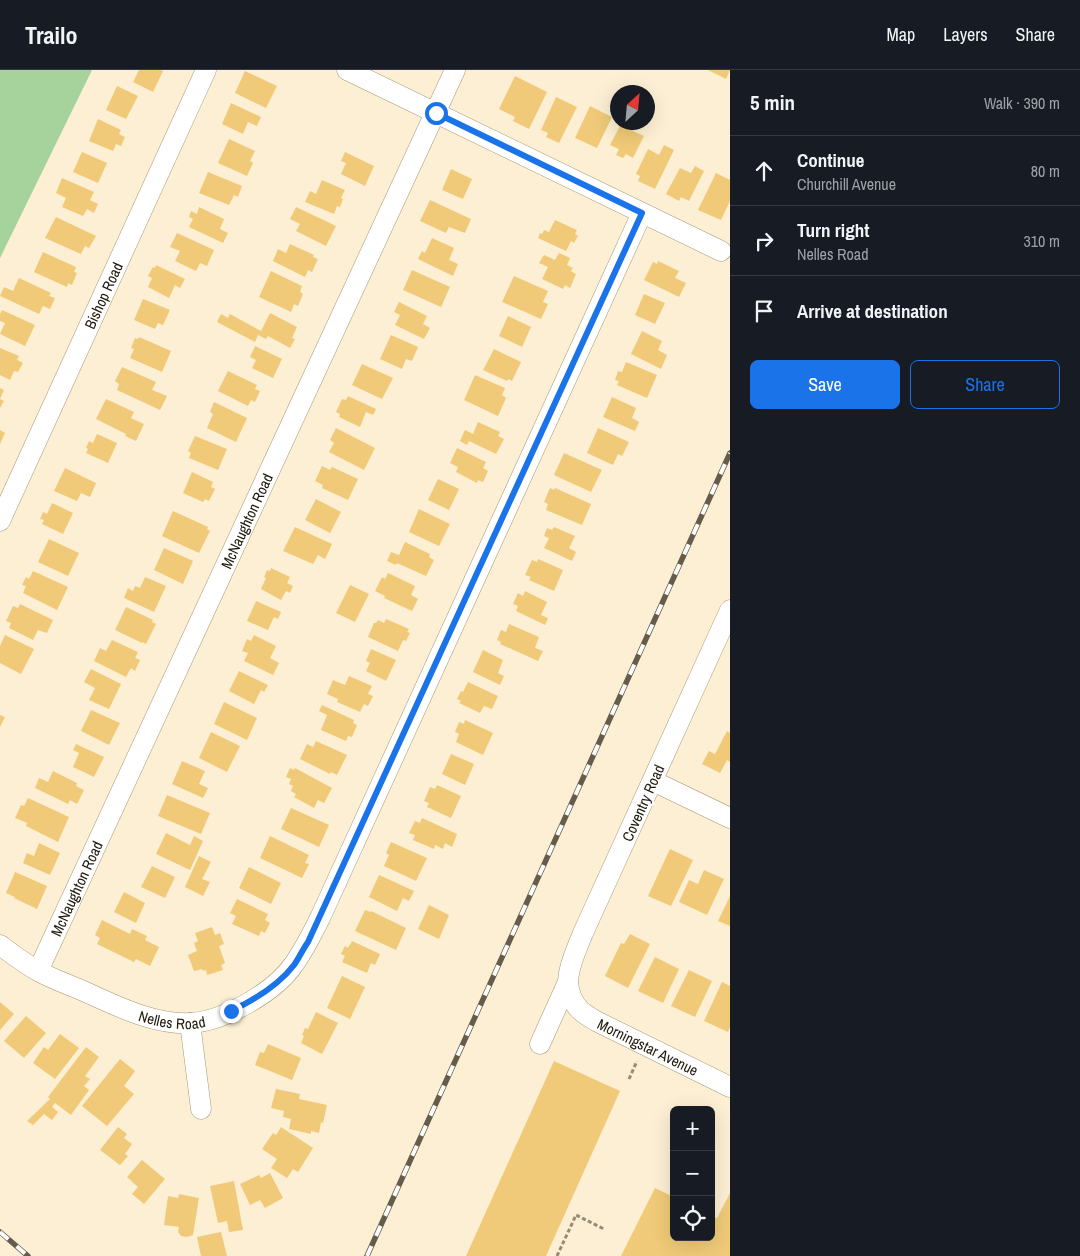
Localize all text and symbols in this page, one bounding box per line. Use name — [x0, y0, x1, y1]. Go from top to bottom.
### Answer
text: Trailo — [25, 19, 78, 51]
text: Map — [887, 22, 915, 47]
text: Layers — [943, 22, 988, 47]
text: Share — [1016, 22, 1055, 47]
north arrow — [610, 85, 655, 130]
text: 5 min — [750, 88, 795, 117]
text: Walk · 390 m — [984, 92, 1060, 114]
route start — [425, 102, 448, 125]
text: Continue — [797, 147, 865, 173]
icon: ahead — [750, 157, 778, 185]
text: 80 m — [1031, 160, 1060, 182]
text: Churchill Avenue — [797, 173, 896, 195]
text: Turn right — [797, 217, 869, 243]
icon: right — [750, 227, 778, 255]
text: 310 m — [1024, 230, 1060, 252]
text: Nelles Road — [797, 243, 868, 265]
street label: Bishop Road — [79, 259, 127, 332]
icon: arrive — [750, 297, 778, 325]
text: Arrive at destination — [797, 298, 948, 324]
button: Save — [750, 360, 900, 409]
button: Share — [910, 360, 1060, 409]
street label: McNaughton Road — [215, 470, 277, 572]
street label: Coventry Road — [617, 761, 669, 845]
street label: McNaughton Road — [45, 837, 107, 939]
route end — [220, 1000, 243, 1023]
street label: Nelles Road — [136, 1005, 207, 1034]
street label: Morningstar Avenue — [594, 1013, 702, 1080]
map controls — [670, 1106, 715, 1241]
button: + — [670, 1106, 715, 1151]
button: − — [670, 1151, 715, 1196]
button: locate — [670, 1196, 715, 1241]

